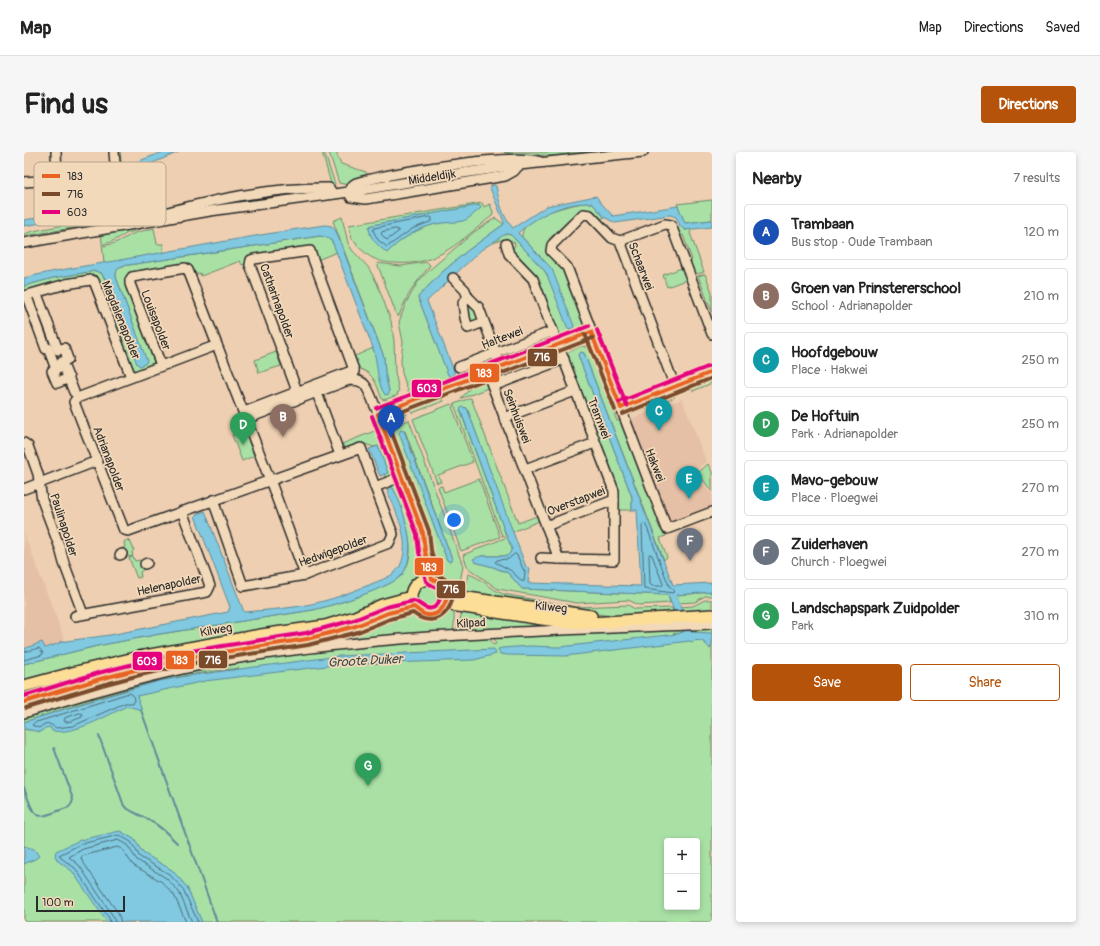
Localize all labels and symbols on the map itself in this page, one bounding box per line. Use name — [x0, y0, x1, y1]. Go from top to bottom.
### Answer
legend — [34, 162, 166, 226]
street label: Middeldijk — [407, 166, 457, 189]
text: 183 — [67, 170, 83, 183]
text: 716 — [67, 188, 84, 201]
text: 603 — [67, 206, 87, 219]
street label: Schaarwei — [625, 240, 657, 292]
street label: Catharinapolder — [256, 262, 297, 341]
street label: Magdalenapolder — [98, 279, 143, 362]
street label: Louisapolder — [137, 288, 174, 353]
street label: Haltewei — [479, 324, 525, 353]
line badge: 716 — [527, 348, 558, 367]
text: 716 — [534, 351, 551, 364]
line badge: 183 — [469, 363, 500, 383]
text: 183 — [476, 367, 492, 380]
line badge: 603 — [411, 379, 442, 398]
text: 603 — [417, 382, 437, 395]
street label: Seinhuiswei — [499, 387, 534, 445]
street label: Tramwei — [584, 395, 613, 441]
pin: C — [646, 398, 672, 431]
pin: B — [270, 404, 296, 437]
pin: A — [378, 405, 404, 438]
pin: D — [230, 412, 256, 445]
street label: Adrianapolder — [89, 424, 128, 495]
street label: Hakwei — [641, 446, 668, 484]
pin: E — [676, 466, 702, 499]
street label: Overstapwei — [545, 484, 607, 519]
street label: Paulinapolder — [46, 491, 81, 559]
your location — [444, 510, 464, 530]
pin: F — [677, 528, 703, 561]
street label: Hedwigepolder — [297, 532, 370, 571]
line badge: 183 — [414, 557, 444, 576]
text: 183 — [421, 561, 437, 574]
street label: Helenapolder — [136, 571, 203, 600]
line badge: 716 — [436, 580, 466, 599]
text: 716 — [443, 583, 460, 596]
street label: Kilweg — [534, 598, 568, 617]
street label: Kilpad — [456, 615, 486, 632]
street label: Kilweg — [199, 620, 233, 641]
line badge: 183 — [165, 650, 195, 670]
line badge: 716 — [198, 650, 228, 669]
line badge: 603 — [132, 651, 163, 671]
water label: Groote Duiker — [327, 651, 405, 671]
text: 183 — [172, 654, 188, 667]
text: 716 — [205, 654, 222, 667]
text: 603 — [137, 655, 157, 668]
pin: G — [355, 753, 381, 786]
scale bar — [36, 894, 125, 913]

